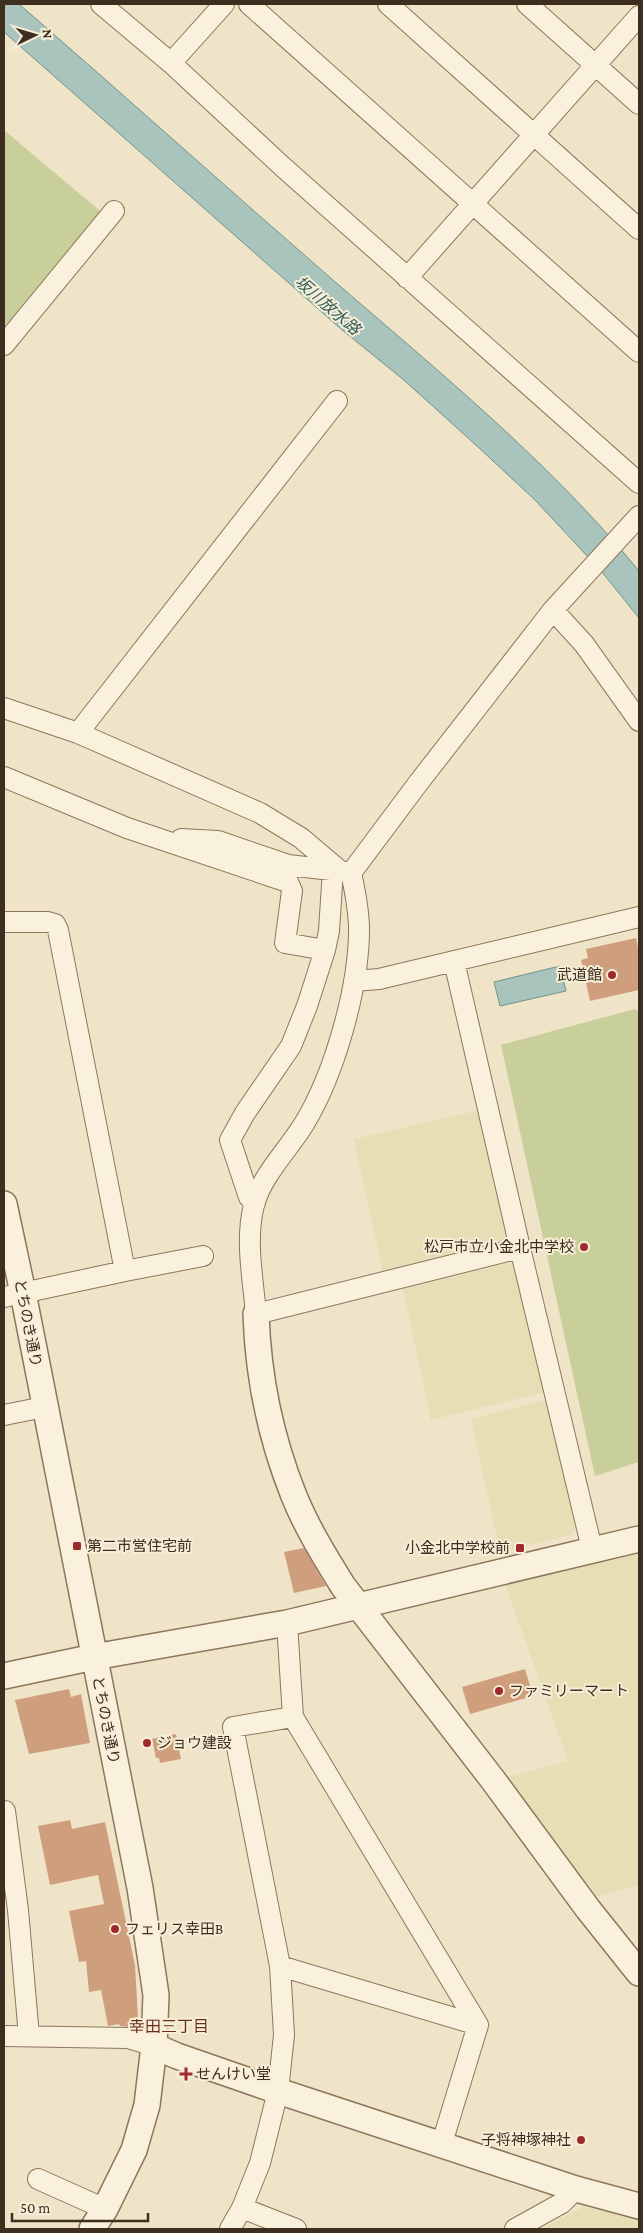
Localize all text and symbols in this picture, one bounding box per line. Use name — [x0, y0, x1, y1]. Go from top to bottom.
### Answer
north arrow — [10, 10, 60, 60]
text: N — [40, 28, 56, 40]
water label: 坂川放水路 — [292, 273, 365, 339]
place label: 武道館 — [557, 967, 602, 983]
marker: 武道館 — [606, 969, 618, 981]
place label: 松戸市立小金北中学校 — [424, 1238, 574, 1255]
marker: 松戸市立小金北中学校 — [578, 1241, 590, 1253]
street label: とちのき通り — [12, 1278, 44, 1368]
place label: 第二市営住宅前 — [87, 1538, 192, 1554]
place label: 小金北中学校前 — [405, 1539, 510, 1556]
marker: 第二市営住宅前 — [71, 1540, 83, 1552]
marker: 小金北中学校前 — [514, 1542, 526, 1554]
street label: とちのき通り — [90, 1675, 122, 1765]
place label: ファミリーマート — [509, 1683, 629, 1699]
marker: ファミリーマート — [493, 1685, 505, 1697]
place label: ジョウ建設 — [157, 1735, 232, 1751]
marker: ジョウ建設 — [141, 1737, 153, 1749]
place label: フェリス幸田B — [125, 1921, 223, 1937]
marker: フェリス幸田B — [109, 1923, 121, 1935]
district label: 幸田三丁目 — [129, 2018, 209, 2035]
place label: せんけい堂 — [196, 2066, 271, 2082]
marker: せんけい堂 — [180, 2068, 192, 2080]
place label: 子将神塚神社 — [481, 2132, 571, 2148]
marker: 子将神塚神社 — [575, 2134, 587, 2146]
scale bar — [12, 2190, 149, 2222]
text: 50 m — [20, 2200, 50, 2216]

